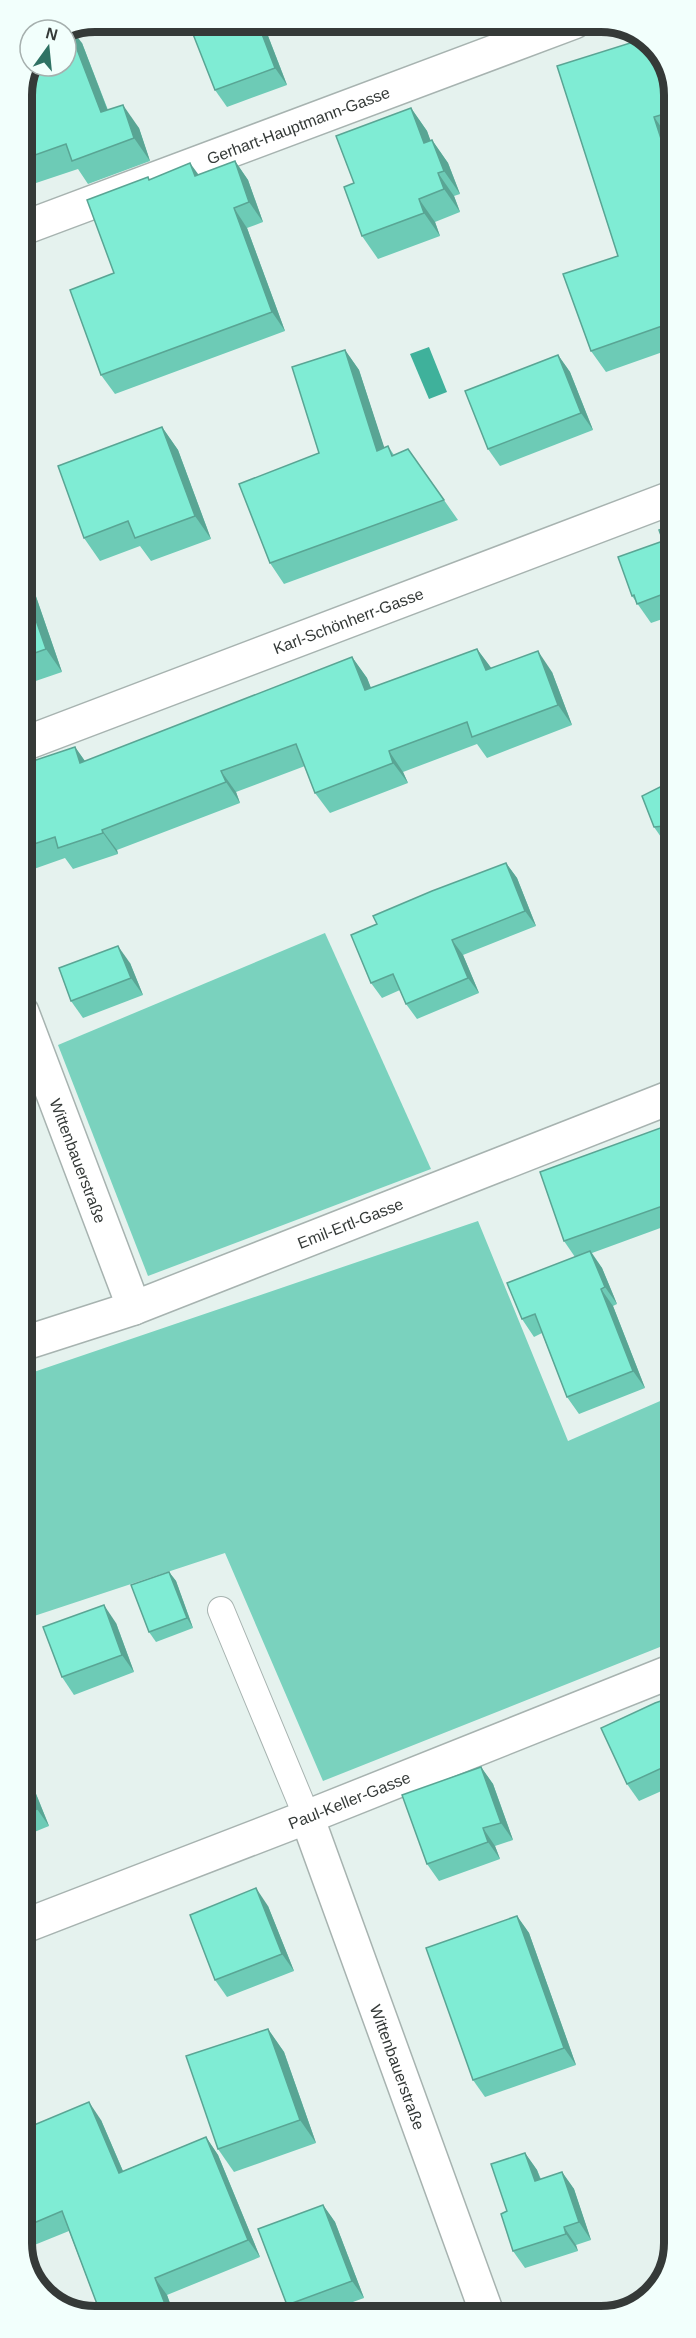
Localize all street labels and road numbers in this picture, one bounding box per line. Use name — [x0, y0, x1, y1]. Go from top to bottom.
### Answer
street label: Gerhart-Hauptmann-Gasse — [205, 84, 392, 168]
street label: Karl-Schönherr-Gasse — [271, 585, 426, 657]
street label: Wittenbauerstraße — [47, 1096, 109, 1226]
street label: Emil-Ertl-Gasse — [295, 1195, 406, 1252]
street label: Paul-Keller-Gasse — [286, 1769, 413, 1832]
street label: Wittenbauerstraße — [367, 2002, 428, 2132]

